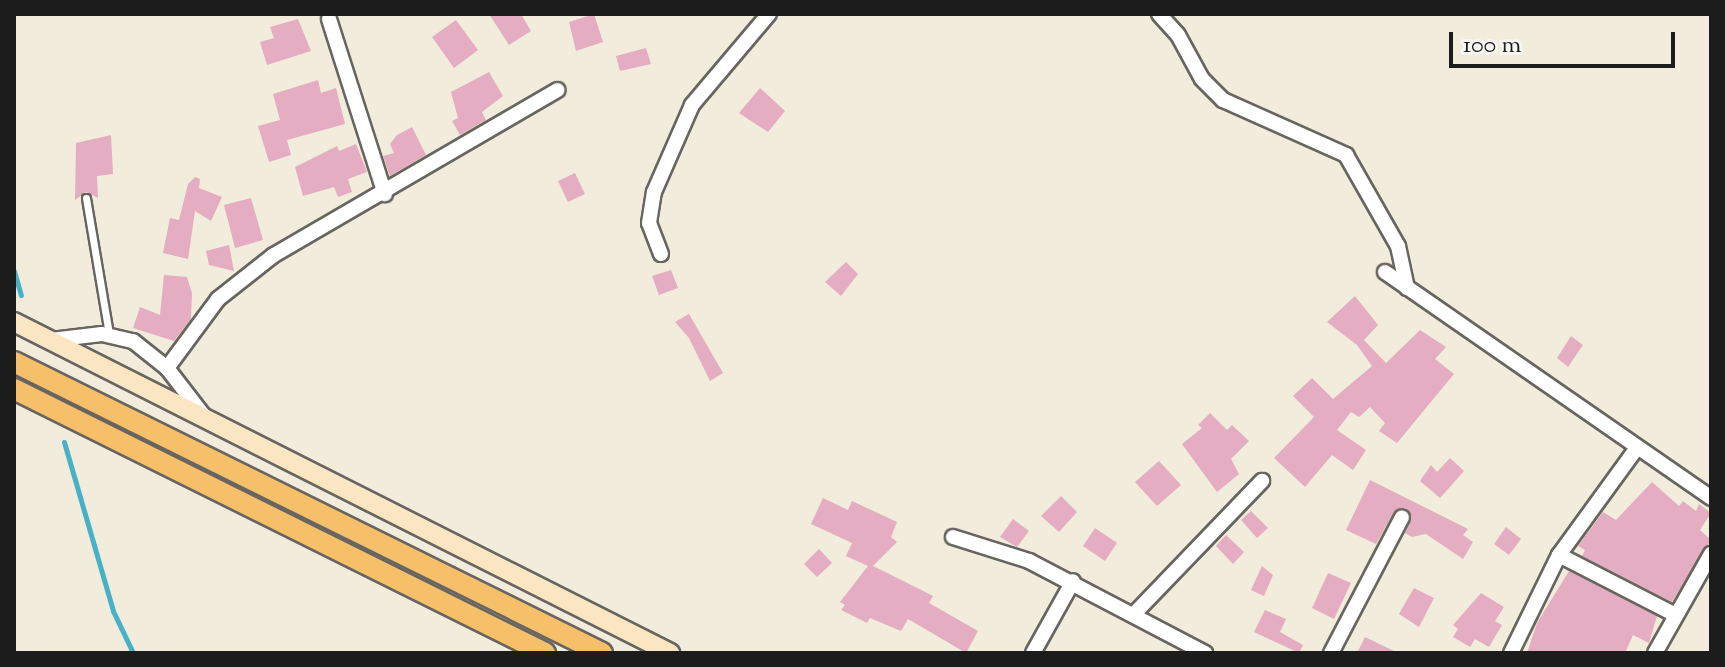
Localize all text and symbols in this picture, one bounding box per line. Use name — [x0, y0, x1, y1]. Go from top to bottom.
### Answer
scale bar — [1453, 16, 1679, 66]
text: 100 m — [1463, 29, 1521, 63]

